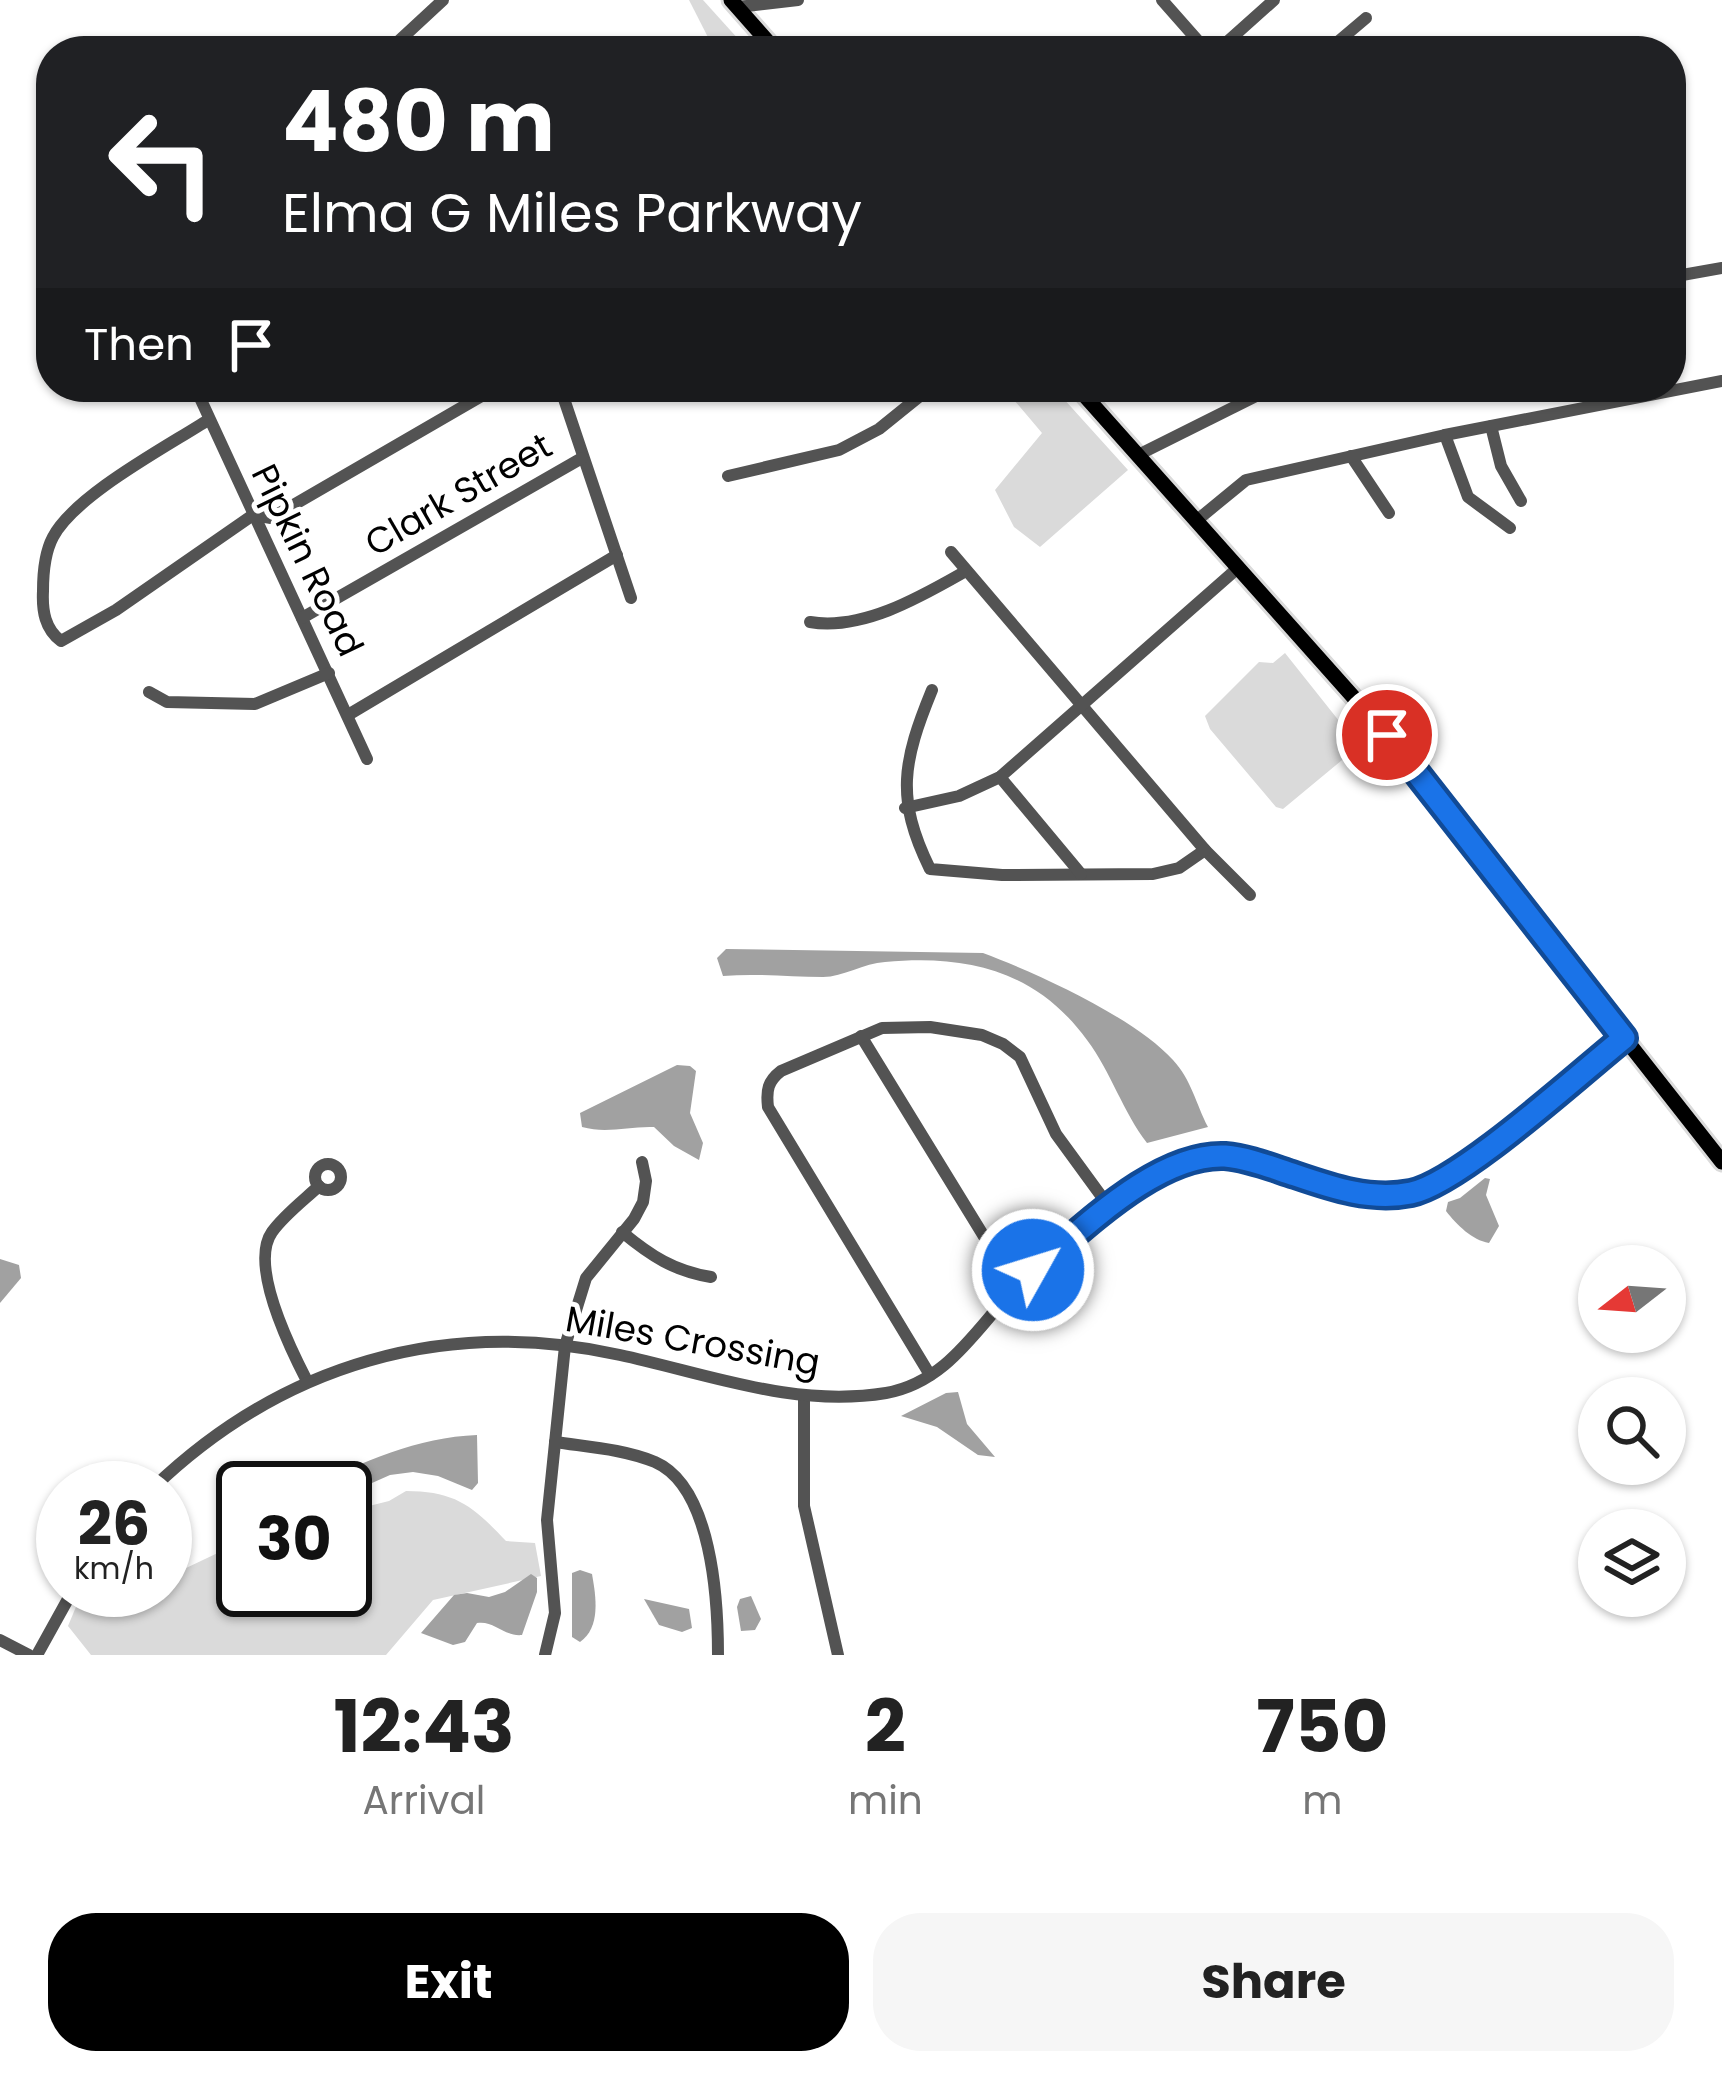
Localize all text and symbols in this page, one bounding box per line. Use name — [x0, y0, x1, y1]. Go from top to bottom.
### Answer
text: 480 m — [282, 63, 555, 180]
icon: left — [84, 84, 240, 240]
text: Elma G Miles Parkway — [282, 175, 862, 251]
icon: arrive — [218, 312, 284, 378]
text: Then — [84, 313, 194, 376]
street label: Clark Street — [355, 420, 561, 569]
street label: Pipkin Road — [239, 456, 376, 665]
pin — [1336, 684, 1438, 786]
icon: arrive — [1354, 702, 1420, 768]
position arrow — [970, 1207, 1096, 1333]
north arrow — [1578, 1245, 1686, 1353]
map controls — [1578, 1245, 1686, 1617]
street label: Miles Crossing — [562, 1293, 824, 1388]
button: search — [1578, 1377, 1686, 1485]
speed limit sign: 30 — [216, 1461, 372, 1617]
text: 26 — [78, 1482, 150, 1566]
button: layers — [1578, 1509, 1686, 1617]
text: km/h — [74, 1547, 154, 1590]
text: 12:43 — [334, 1676, 514, 1777]
text: 2 — [865, 1676, 906, 1777]
text: 750 — [1256, 1676, 1388, 1777]
text: Arrival — [363, 1773, 485, 1828]
text: min — [848, 1773, 923, 1828]
text: m — [1302, 1773, 1342, 1828]
button: Exit — [48, 1913, 849, 2051]
button: Share — [873, 1913, 1674, 2051]

